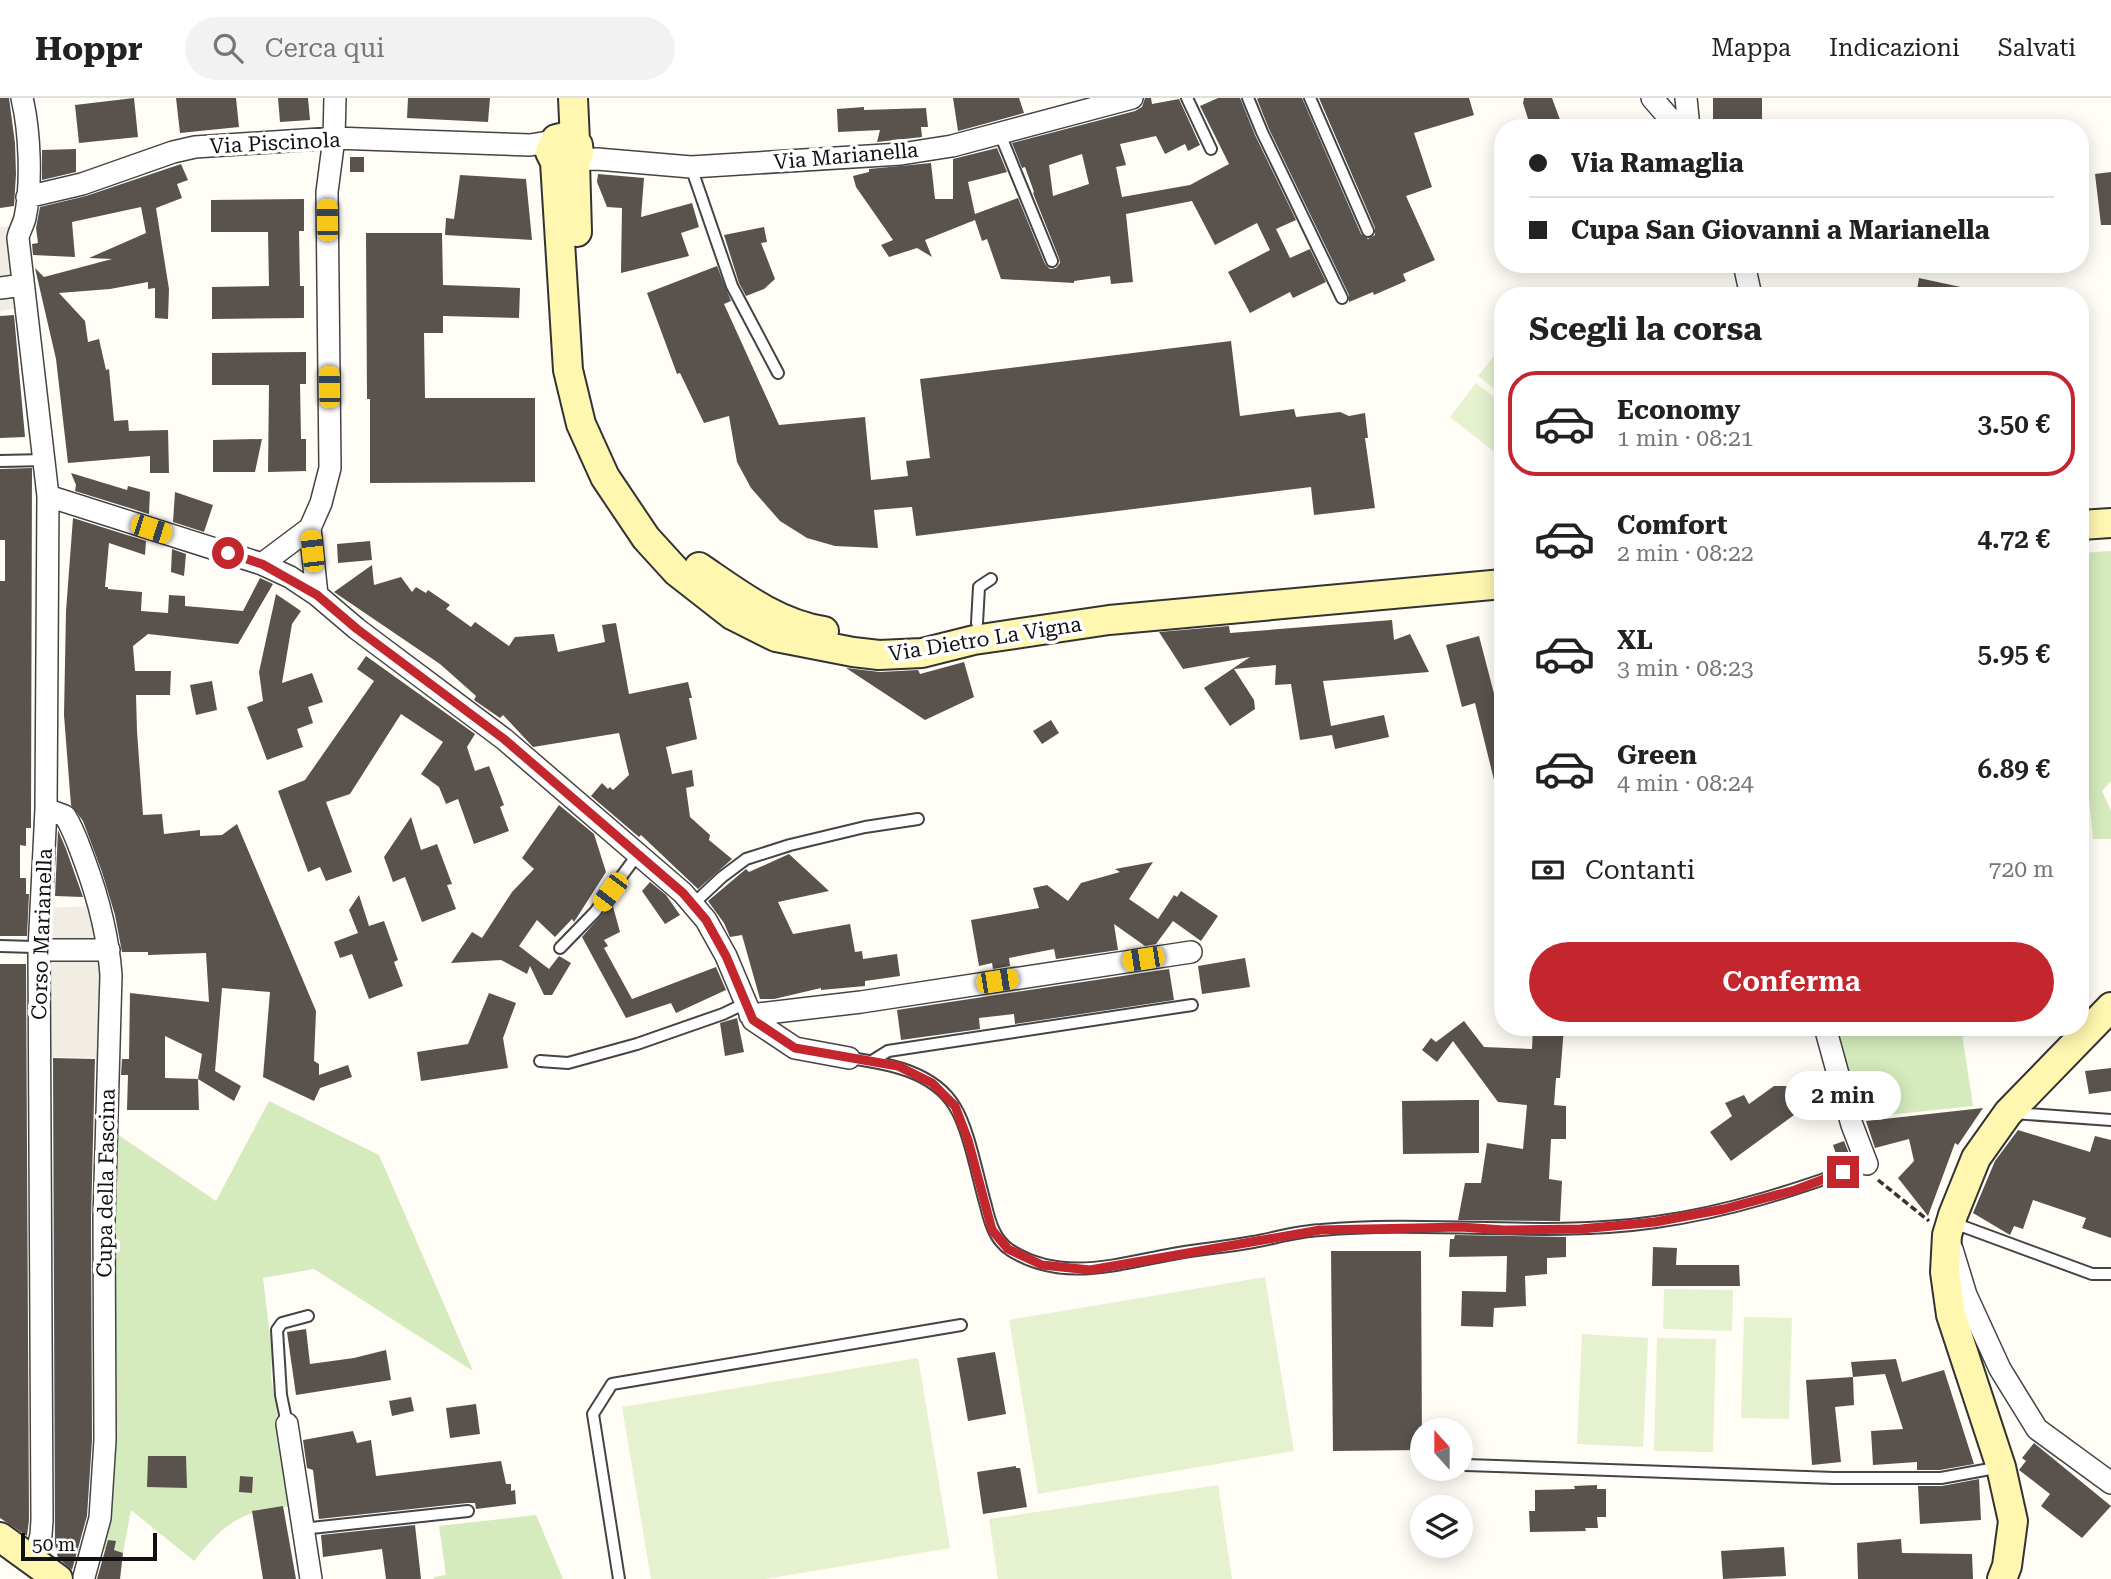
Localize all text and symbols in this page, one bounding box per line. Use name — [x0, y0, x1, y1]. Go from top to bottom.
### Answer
search box — [185, 17, 675, 80]
text: Hoppr — [35, 29, 143, 68]
icon: search — [209, 29, 247, 67]
text: Cerca qui — [265, 33, 384, 63]
text: Mappa — [1711, 34, 1791, 62]
text: Indicazioni — [1829, 34, 1960, 62]
text: Salvati — [1998, 34, 2076, 62]
street label: Via Piscinola — [209, 128, 342, 158]
street label: Via Marianella — [773, 138, 920, 174]
text: Via Ramaglia — [1571, 148, 1744, 178]
car — [317, 199, 338, 241]
text: Cupa San Giovanni a Marianella — [1571, 215, 1990, 245]
text: Scegli la corsa — [1529, 310, 1762, 348]
car — [319, 366, 340, 408]
icon: car — [1533, 392, 1596, 455]
text: Economy — [1617, 395, 1740, 425]
text: 3.50 € — [1978, 409, 2050, 439]
text: 1 min · 08:21 — [1617, 425, 1754, 452]
icon: car — [1533, 507, 1596, 570]
text: Comfort — [1617, 510, 1727, 540]
car — [128, 513, 175, 545]
text: 4.72 € — [1978, 524, 2050, 554]
car — [300, 529, 325, 573]
route start — [212, 537, 244, 569]
text: 2 min · 08:22 — [1617, 540, 1754, 567]
street label: Via Dietro La Vigna — [887, 612, 1084, 666]
icon: car — [1533, 622, 1596, 685]
text: XL — [1617, 625, 1653, 655]
text: 5.95 € — [1978, 639, 2050, 669]
text: 3 min · 08:23 — [1617, 655, 1754, 682]
icon: car — [1533, 737, 1596, 800]
text: Green — [1617, 740, 1697, 770]
text: 6.89 € — [1978, 754, 2050, 784]
text: 4 min · 08:24 — [1617, 770, 1754, 797]
street label: Corso Marianella — [27, 847, 57, 1020]
icon: cash — [1529, 851, 1567, 889]
text: Contanti — [1585, 855, 1695, 885]
text: 720 m — [1989, 856, 2054, 883]
car — [589, 869, 632, 915]
button: Conferma — [1529, 942, 2054, 1022]
car — [1121, 945, 1166, 973]
car — [975, 967, 1020, 995]
callout: 2 min — [1785, 1070, 1901, 1119]
text: 2 min — [1811, 1082, 1875, 1109]
street label: Cupa della Fascina — [92, 1088, 120, 1278]
route end — [1827, 1156, 1859, 1188]
north arrow — [1410, 1418, 1474, 1480]
map controls — [1410, 1418, 1473, 1558]
button: layers — [1410, 1495, 1473, 1558]
scale bar — [21, 1530, 158, 1562]
text: 50 m — [32, 1533, 75, 1556]

